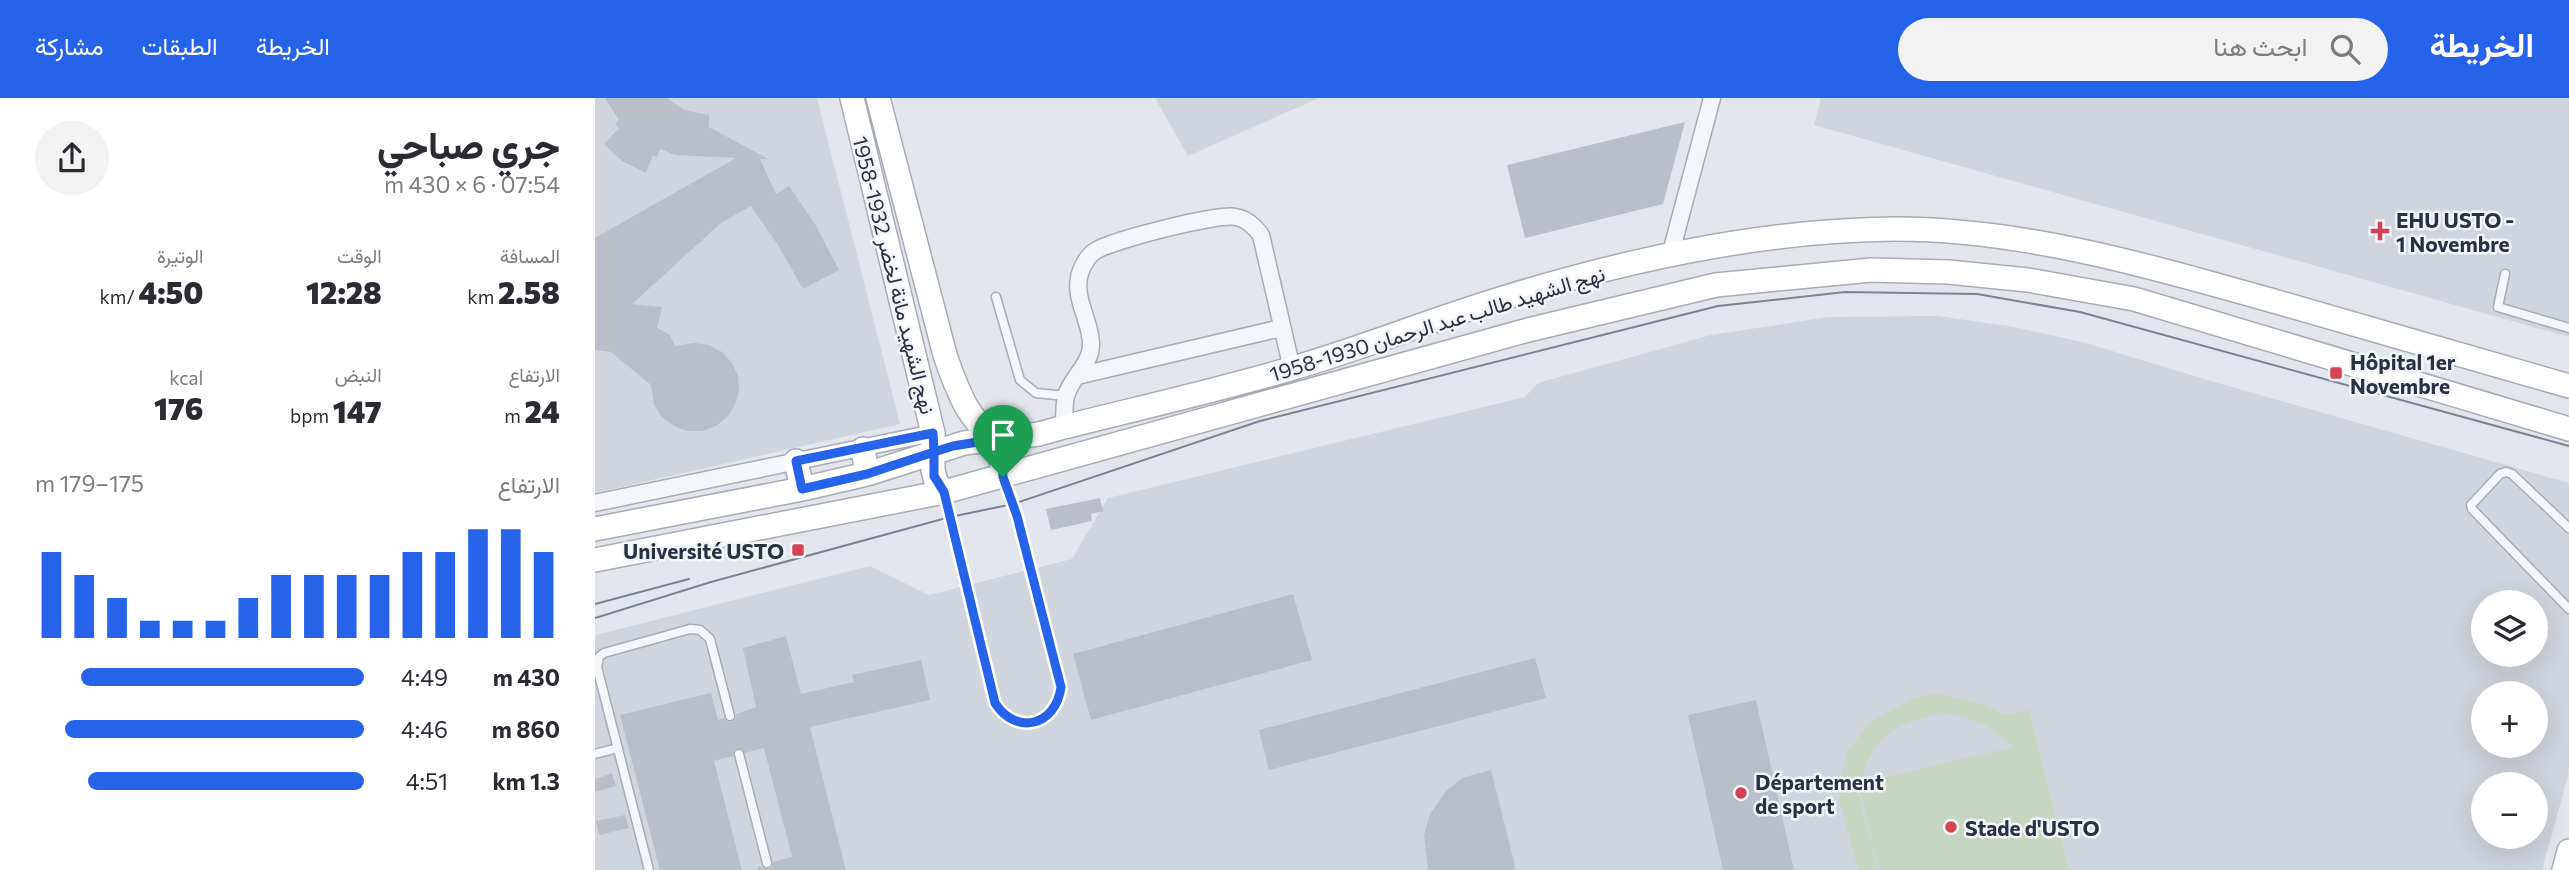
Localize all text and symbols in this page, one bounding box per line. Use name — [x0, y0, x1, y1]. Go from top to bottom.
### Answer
search box — [1898, 18, 2388, 81]
text: الخريطة — [2430, 23, 2534, 64]
text: ابحث هنا — [2213, 30, 2308, 61]
icon: search — [2326, 30, 2364, 68]
text: مشاركة — [35, 31, 103, 60]
text: الطبقات — [141, 31, 218, 60]
text: الخريطة — [256, 31, 330, 60]
text: جري صباحي — [377, 120, 560, 167]
button: share — [35, 121, 109, 195]
street label: نهج الشهيد مانة لخضر 1932-1958 — [845, 133, 942, 417]
text: 07:54 · 6 × 430 m — [384, 170, 560, 198]
place label: EHU USTO - 1 Novembre — [2396, 207, 2514, 256]
marker: EHU USTO - 1 Novembre — [2370, 221, 2390, 241]
text: الوتيرة — [157, 244, 203, 267]
text: الوقت — [337, 244, 382, 267]
text: المسافة — [500, 244, 560, 267]
street label: نهج الشهيد طالب عبد الرحمان 1930-1958 — [1266, 260, 1608, 389]
text: 4:50 — [139, 273, 203, 310]
text: 12:28 — [306, 273, 382, 310]
text: 2.58 — [498, 273, 560, 310]
text: /km — [100, 285, 139, 308]
text: km — [467, 285, 498, 308]
place label: Hôpital 1er Novembre — [2350, 349, 2456, 398]
text: النبض — [335, 363, 382, 386]
text: الارتفاع — [508, 363, 560, 386]
marker: Hôpital 1er Novembre — [2328, 365, 2344, 381]
text: kcal — [169, 366, 203, 389]
text: 176 — [154, 389, 203, 426]
text: 147 — [333, 392, 382, 429]
text: 24 — [524, 392, 560, 429]
text: bpm — [290, 404, 333, 427]
text: m — [504, 404, 524, 427]
pin — [973, 405, 1033, 477]
icon: arrive — [984, 416, 1022, 454]
text: 175–179 m — [35, 469, 144, 497]
text: الارتفاع — [498, 470, 560, 498]
place label: Université USTO — [623, 538, 784, 563]
marker: Université USTO — [790, 542, 806, 558]
map controls — [2471, 590, 2548, 849]
button: layers — [2471, 590, 2548, 667]
text: 4:49 — [401, 663, 448, 691]
text: 430 m — [493, 663, 560, 691]
button: + — [2471, 681, 2548, 758]
text: 4:46 — [401, 715, 448, 743]
text: 860 m — [492, 715, 560, 743]
text: 4:51 — [406, 767, 448, 795]
text: 1.3 km — [492, 767, 560, 795]
place label: Département de sport — [1755, 769, 1884, 818]
button: − — [2471, 772, 2548, 849]
marker: Département de sport — [1733, 785, 1749, 801]
place label: Stade d'USTO — [1965, 815, 2100, 840]
marker: Stade d'USTO — [1943, 819, 1959, 835]

